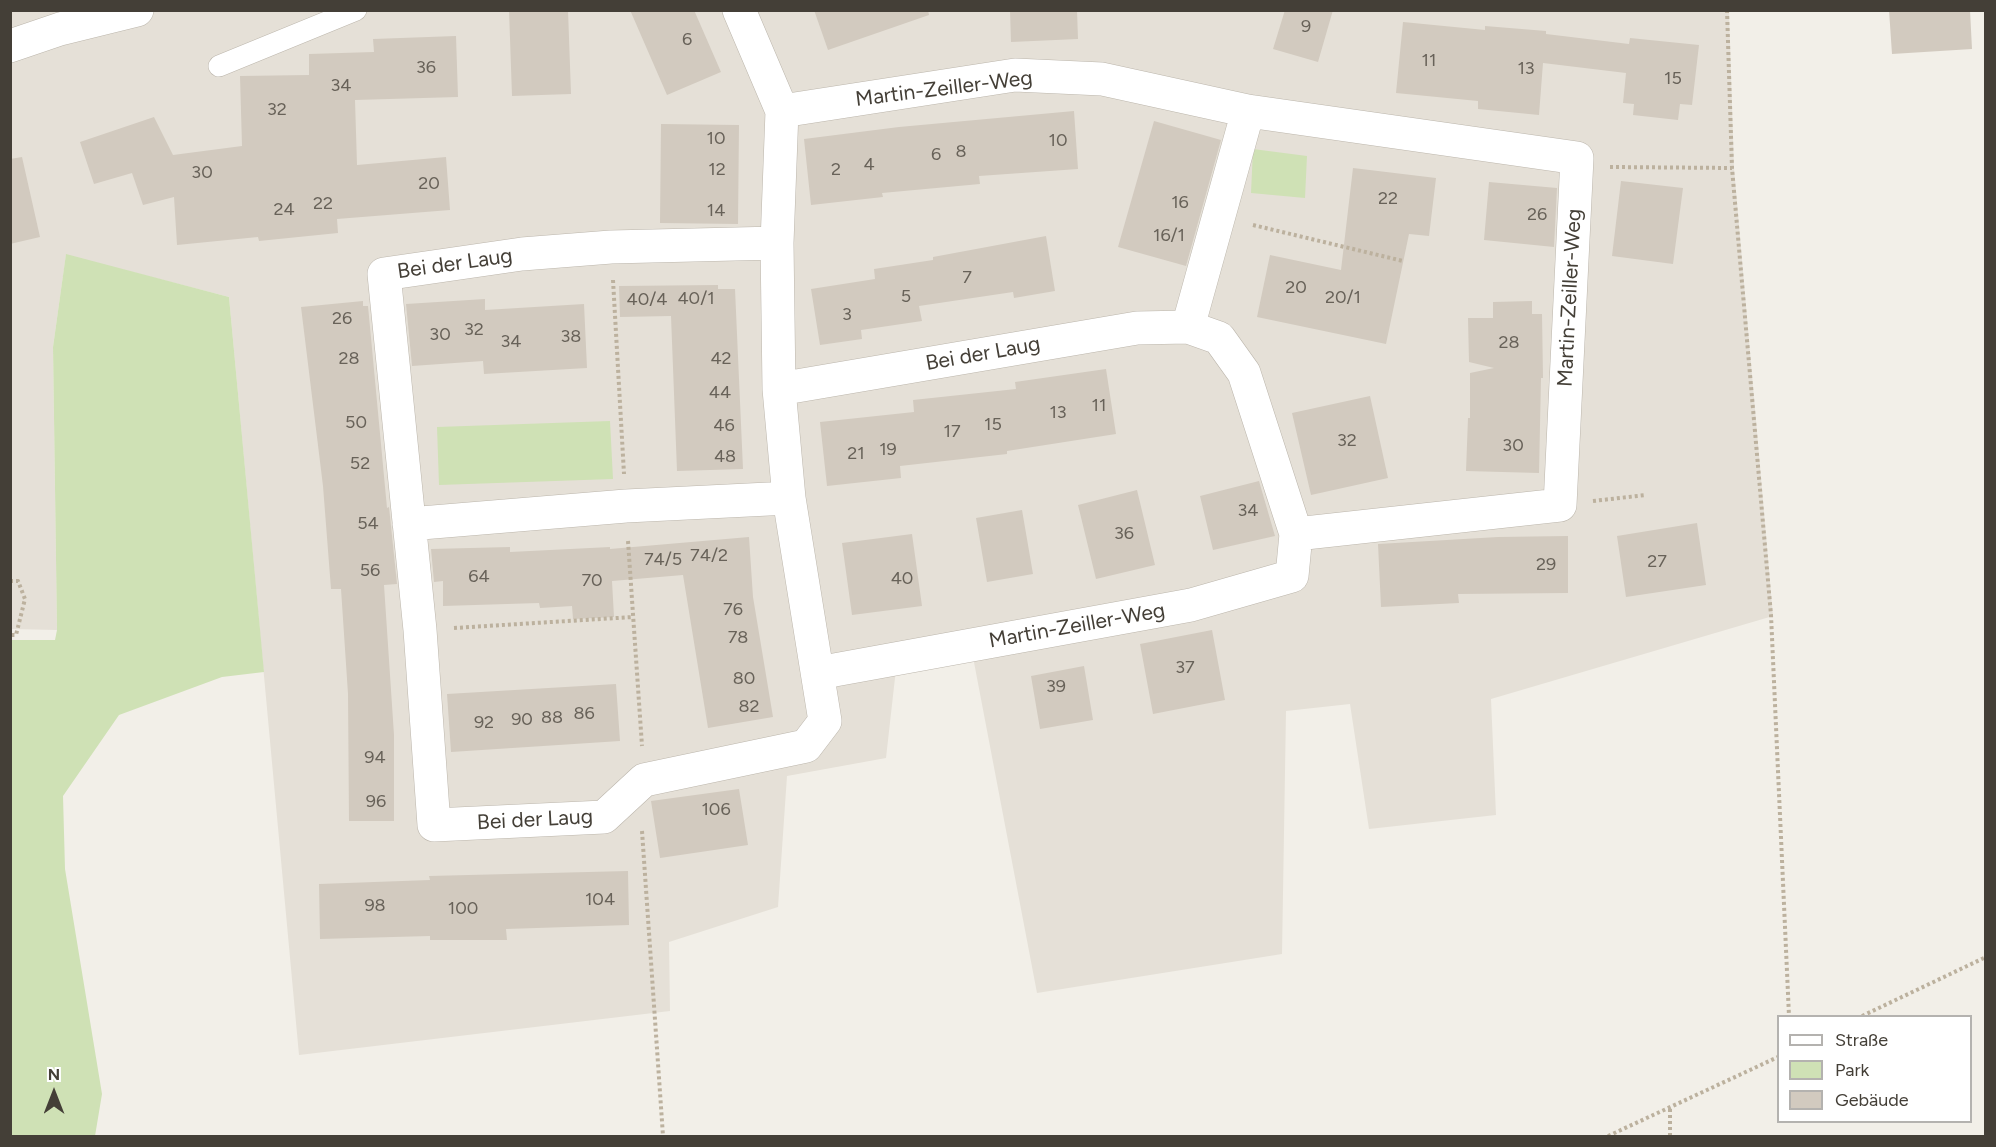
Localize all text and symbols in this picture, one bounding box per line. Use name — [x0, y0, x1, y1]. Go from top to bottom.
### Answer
house number: 9 — [1301, 16, 1311, 38]
house number: 6 — [682, 29, 692, 51]
house number: 11 — [1422, 50, 1436, 72]
house number: 36 — [416, 57, 436, 79]
house number: 13 — [1517, 58, 1535, 80]
street label: Martin-Zeiller-Weg — [854, 66, 1034, 112]
house number: 15 — [1664, 68, 1682, 90]
house number: 34 — [331, 75, 351, 97]
house number: 32 — [267, 99, 287, 121]
house number: 10 — [707, 128, 725, 150]
house number: 10 — [1049, 130, 1067, 152]
house number: 8 — [955, 141, 967, 163]
house number: 6 — [931, 144, 941, 166]
house number: 4 — [863, 154, 875, 176]
house number: 12 — [708, 159, 726, 181]
house number: 2 — [831, 159, 841, 181]
house number: 30 — [191, 162, 213, 184]
house number: 20 — [418, 173, 440, 195]
house number: 22 — [1378, 188, 1398, 210]
house number: 16 — [1171, 192, 1189, 214]
house number: 22 — [313, 193, 333, 215]
house number: 24 — [273, 199, 295, 221]
house number: 14 — [707, 200, 725, 222]
house number: 26 — [1527, 204, 1547, 226]
street label: Martin-Zeiller-Weg — [1553, 208, 1587, 388]
house number: 16/1 — [1153, 225, 1185, 247]
street label: Bei der Laug — [396, 243, 514, 285]
house number: 7 — [962, 267, 972, 289]
house number: 20 — [1285, 277, 1307, 299]
house number: 5 — [901, 286, 911, 308]
house number: 20/1 — [1325, 287, 1361, 309]
house number: 40/1 — [677, 288, 715, 310]
house number: 40/4 — [627, 289, 667, 311]
house number: 3 — [842, 304, 852, 326]
house number: 26 — [332, 308, 352, 330]
house number: 32 — [464, 319, 484, 341]
house number: 30 — [429, 324, 451, 346]
house number: 38 — [561, 326, 581, 348]
house number: 34 — [501, 331, 521, 353]
street label: Bei der Laug — [924, 332, 1042, 376]
house number: 28 — [1498, 332, 1520, 354]
house number: 28 — [338, 348, 360, 370]
house number: 42 — [710, 348, 732, 370]
house number: 44 — [709, 382, 731, 404]
house number: 11 — [1092, 395, 1106, 417]
house number: 13 — [1049, 402, 1067, 424]
house number: 50 — [345, 412, 367, 434]
house number: 15 — [984, 414, 1002, 436]
house number: 46 — [713, 415, 735, 437]
house number: 17 — [943, 421, 961, 443]
house number: 32 — [1337, 430, 1357, 452]
house number: 30 — [1502, 435, 1524, 457]
house number: 19 — [879, 439, 897, 461]
house number: 21 — [847, 443, 865, 465]
house number: 48 — [714, 446, 736, 468]
house number: 52 — [350, 453, 370, 475]
house number: 34 — [1238, 500, 1258, 522]
house number: 54 — [357, 513, 379, 535]
house number: 36 — [1114, 523, 1134, 545]
house number: 74/2 — [690, 545, 728, 567]
house number: 74/5 — [644, 549, 682, 571]
house number: 27 — [1647, 551, 1667, 573]
house number: 29 — [1536, 554, 1556, 576]
house number: 56 — [360, 560, 380, 582]
house number: 64 — [468, 566, 490, 588]
house number: 40 — [891, 568, 913, 590]
house number: 70 — [581, 570, 603, 592]
street label: Martin-Zeiller-Weg — [987, 598, 1167, 654]
house number: 76 — [723, 599, 743, 621]
house number: 78 — [728, 627, 748, 649]
house number: 37 — [1175, 657, 1195, 679]
house number: 80 — [733, 668, 755, 690]
house number: 39 — [1046, 676, 1066, 698]
house number: 82 — [738, 696, 760, 718]
house number: 86 — [573, 703, 595, 725]
house number: 88 — [541, 707, 563, 729]
house number: 90 — [511, 709, 533, 731]
house number: 92 — [474, 712, 494, 734]
house number: 94 — [364, 747, 386, 769]
house number: 96 — [366, 791, 386, 813]
house number: 106 — [701, 799, 731, 821]
street label: Bei der Laug — [476, 804, 594, 836]
house number: 104 — [585, 889, 615, 911]
house number: 98 — [364, 895, 386, 917]
house number: 100 — [448, 898, 478, 920]
legend — [1777, 1015, 1972, 1123]
text: Straße — [1835, 1029, 1888, 1051]
text: Park — [1835, 1059, 1869, 1081]
north arrow — [24, 1063, 84, 1123]
text: N — [48, 1065, 60, 1084]
text: Gebäude — [1835, 1089, 1909, 1111]

